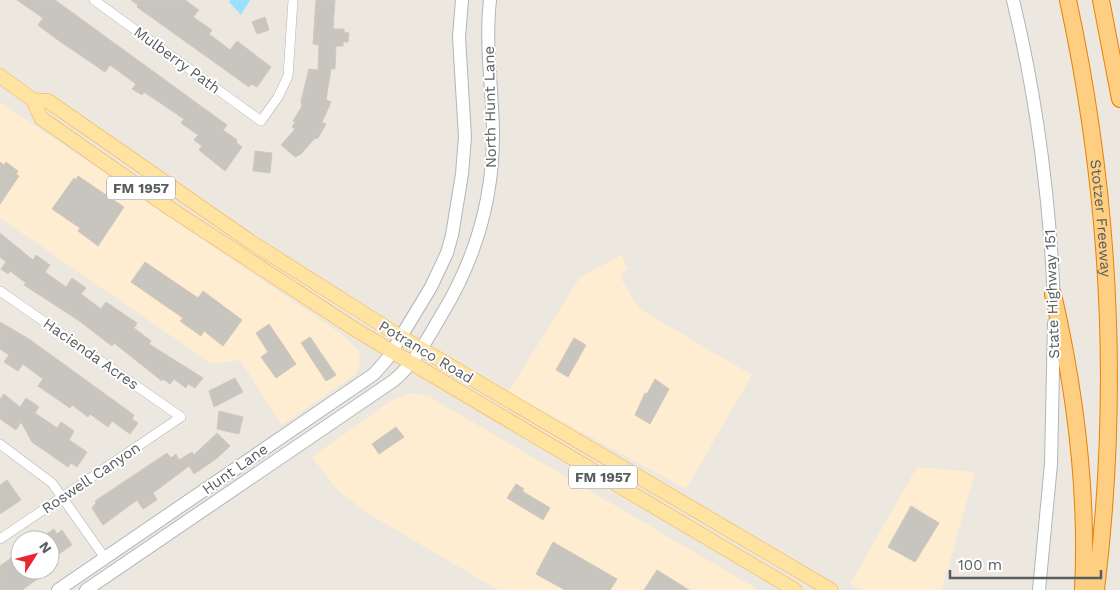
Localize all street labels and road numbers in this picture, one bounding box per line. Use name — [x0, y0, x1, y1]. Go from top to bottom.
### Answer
street label: Mulberry Path — [130, 23, 224, 97]
street label: North Hunt Lane — [480, 46, 500, 168]
street label: Stotzer Freeway — [1086, 158, 1115, 278]
road number: FM 1957 — [107, 177, 175, 200]
street label: State Highway 151 — [1041, 229, 1063, 359]
street label: Hacienda Acres — [40, 314, 142, 394]
street label: Potranco Road — [376, 317, 476, 387]
street label: Roswell Canyon — [38, 438, 144, 518]
street label: Hunt Lane — [199, 440, 271, 498]
road number: FM 1957 — [569, 466, 637, 488]

